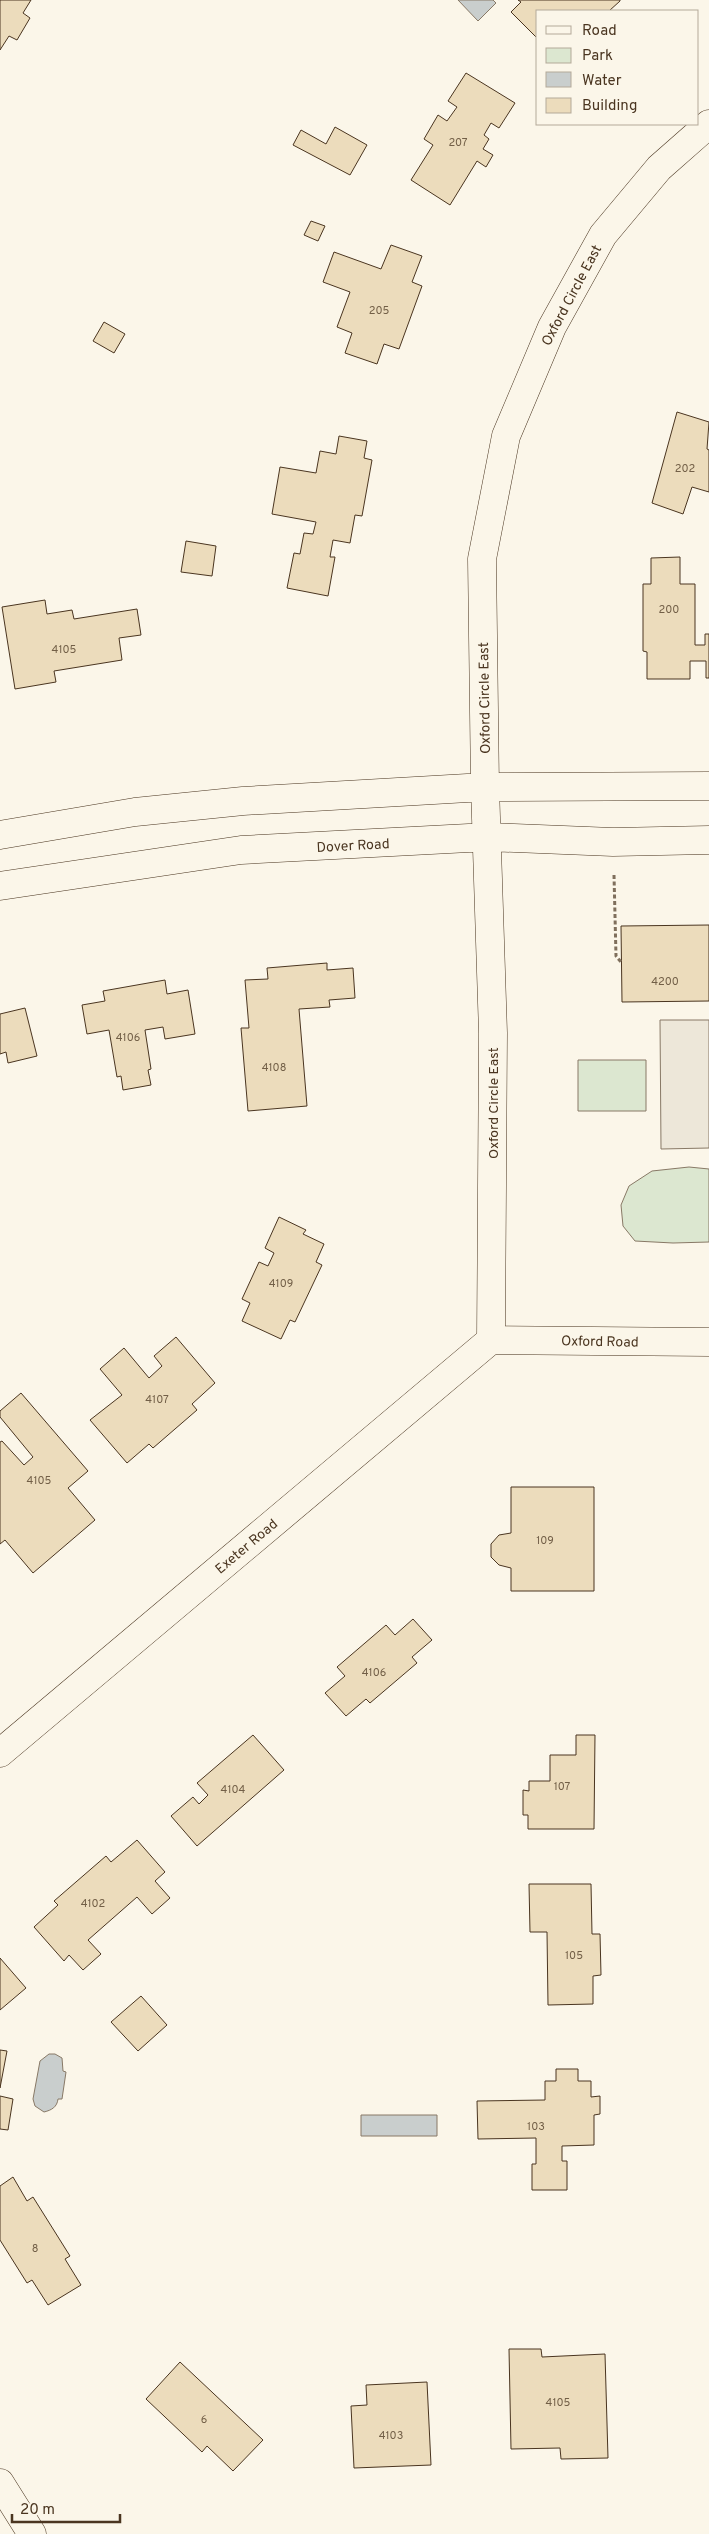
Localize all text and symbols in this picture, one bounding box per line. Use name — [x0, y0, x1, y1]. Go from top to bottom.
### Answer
legend — [536, 10, 699, 125]
text: Road — [582, 22, 617, 41]
text: Park — [582, 47, 613, 66]
text: Water — [582, 72, 622, 91]
text: Building — [582, 97, 637, 116]
house number: 207 — [448, 136, 468, 150]
street label: Oxford Circle East — [539, 242, 606, 349]
house number: 205 — [369, 304, 389, 318]
house number: 202 — [675, 462, 695, 476]
house number: 200 — [659, 603, 679, 617]
street label: Oxford Circle East — [476, 642, 495, 754]
house number: 4105 — [52, 643, 77, 657]
street label: Dover Road — [316, 836, 390, 857]
house number: 4200 — [651, 975, 679, 989]
house number: 4106 — [116, 1031, 140, 1045]
street label: Oxford Circle East — [486, 1047, 503, 1159]
house number: 4108 — [262, 1061, 286, 1075]
house number: 4109 — [269, 1277, 293, 1291]
street label: Oxford Road — [561, 1333, 639, 1352]
house number: 4107 — [145, 1393, 169, 1407]
house number: 4105 — [27, 1474, 52, 1488]
street label: Exeter Road — [212, 1516, 282, 1578]
house number: 109 — [536, 1534, 554, 1548]
house number: 4106 — [362, 1666, 386, 1680]
house number: 107 — [554, 1780, 571, 1794]
house number: 4104 — [221, 1783, 246, 1797]
house number: 4102 — [81, 1897, 105, 1911]
house number: 105 — [565, 1949, 583, 1963]
house number: 103 — [527, 2120, 545, 2134]
house number: 8 — [32, 2242, 38, 2256]
house number: 4105 — [546, 2396, 571, 2410]
house number: 6 — [201, 2413, 207, 2427]
house number: 4103 — [379, 2429, 403, 2443]
scale bar — [12, 2492, 120, 2524]
text: 20 m — [20, 2501, 55, 2520]

